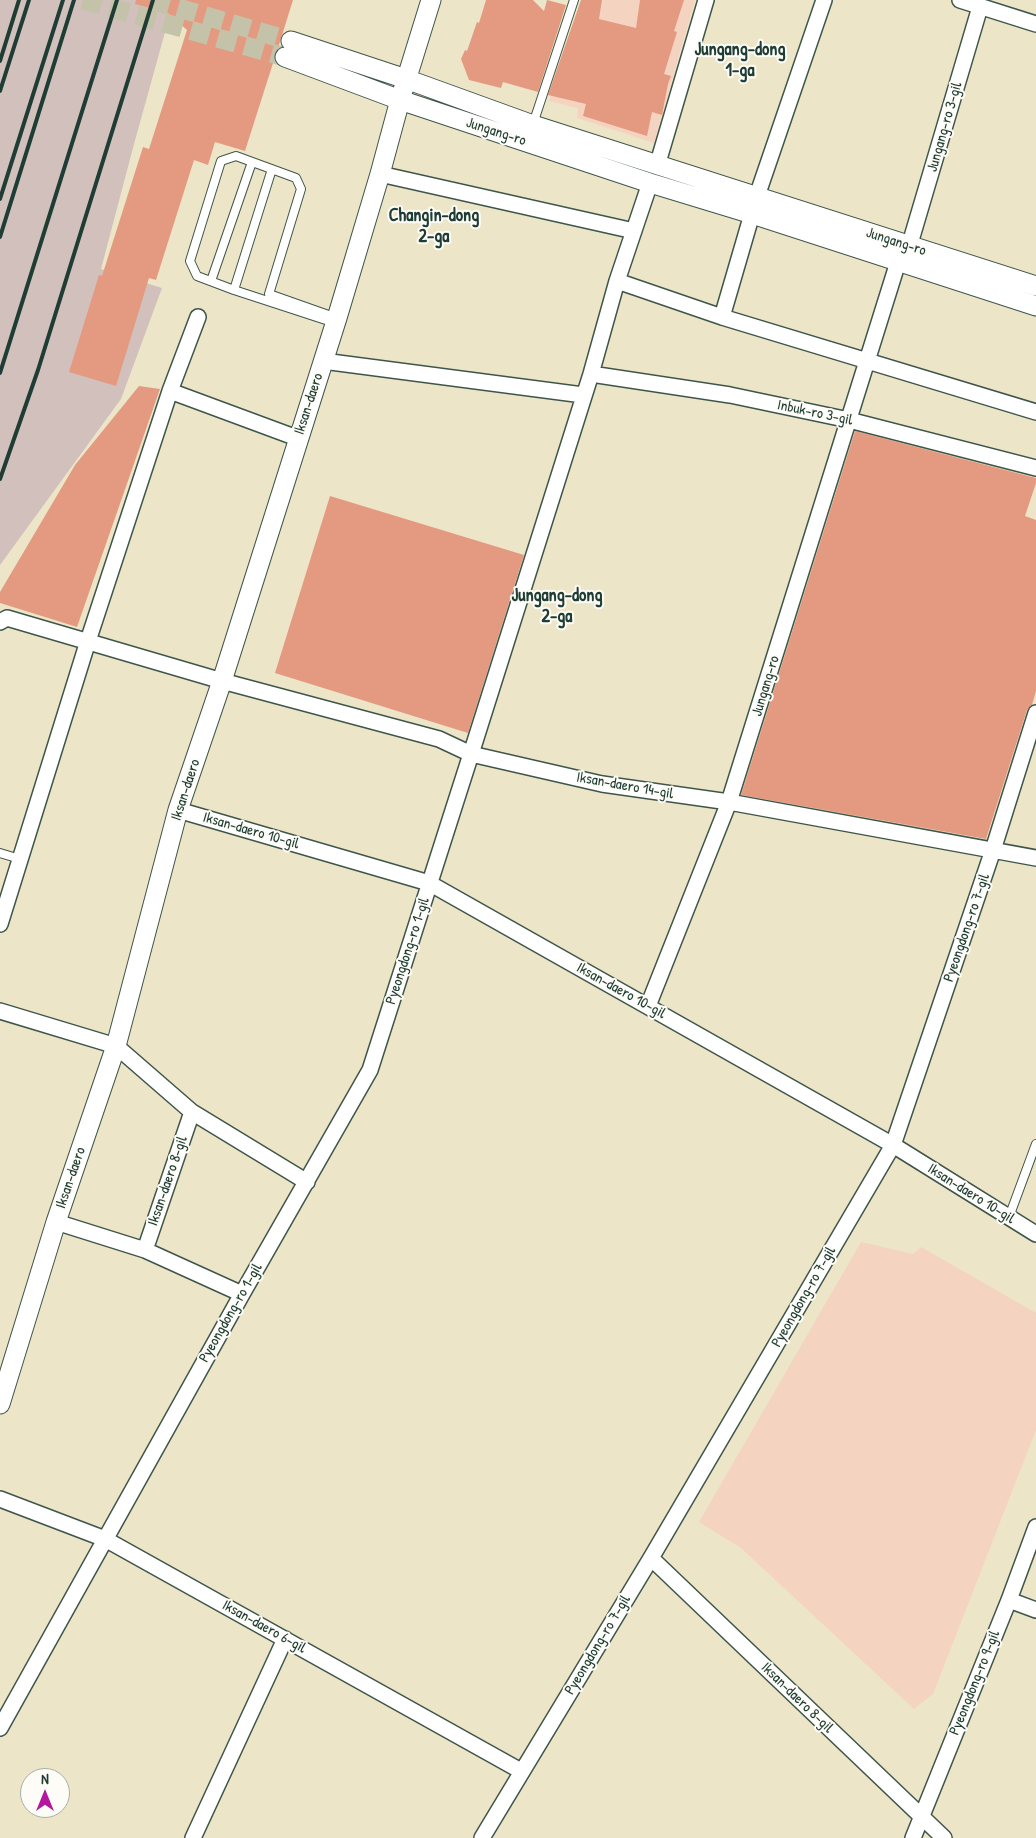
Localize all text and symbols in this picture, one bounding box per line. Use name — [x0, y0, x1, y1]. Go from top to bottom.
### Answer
district label: Jungang-dong 1-ga — [695, 39, 785, 82]
street label: Jungang-ro 3-gil — [924, 80, 966, 174]
street label: Jungang-ro — [464, 114, 528, 150]
district label: Changin-dong 2-ga — [389, 205, 479, 248]
street label: Jungang-ro — [864, 224, 928, 260]
street label: Iksan-daero — [291, 371, 327, 437]
street label: Inbuk-ro 3-gil — [776, 396, 854, 430]
district label: Jungang-dong 2-ga — [512, 585, 602, 628]
street label: Jungang-ro — [748, 654, 784, 718]
street label: Iksan-daero — [168, 757, 204, 823]
street label: Iksan-daero 14-gil — [575, 769, 675, 803]
street label: Iksan-daero 10-gil — [201, 809, 301, 853]
street label: Pyeongdong-ro 7-gil — [940, 872, 994, 984]
street label: Pyeongdong-ro 1-gil — [382, 895, 434, 1007]
street label: Iksan-daero 10-gil — [573, 959, 669, 1023]
street label: Iksan-daero 8-gil — [144, 1134, 192, 1228]
street label: Iksan-daero — [52, 1145, 90, 1211]
street label: Iksan-daero 10-gil — [924, 1160, 1018, 1228]
street label: Pyeongdong-ro 7-gil — [768, 1243, 840, 1351]
street label: Pyeongdong-ro 1-gil — [195, 1260, 267, 1366]
street label: Pyeongdong-ro 7-gil — [561, 1592, 635, 1698]
street label: Iksan-daero 6-gil — [219, 1597, 309, 1657]
street label: Pyeongdong-ro 9-gil — [946, 1628, 1004, 1738]
street label: Iksan-daero 8-gil — [757, 1659, 837, 1737]
north arrow — [20, 1768, 70, 1818]
text: N — [41, 1769, 49, 1788]

